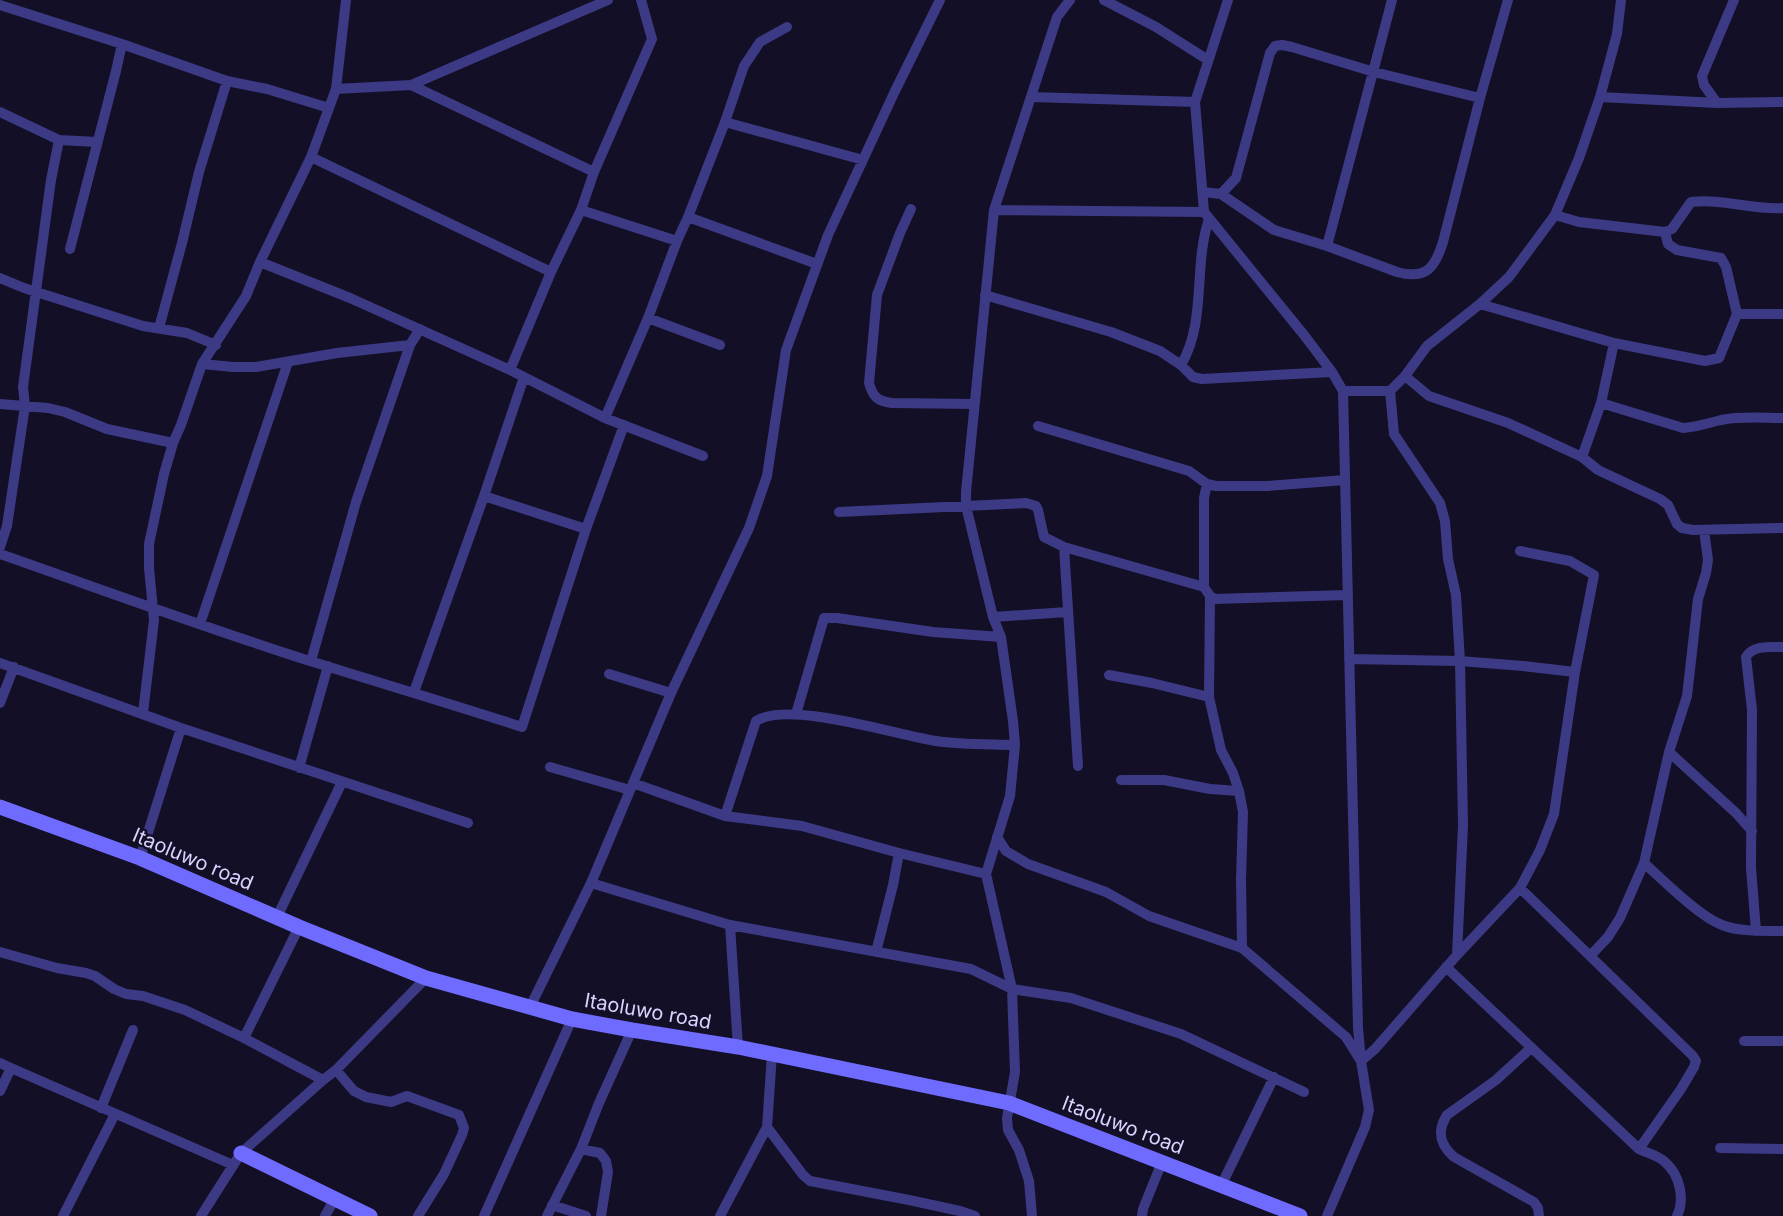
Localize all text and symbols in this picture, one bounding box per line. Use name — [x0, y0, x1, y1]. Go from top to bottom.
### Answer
street label: Itaoluwo road — [129, 823, 257, 895]
street label: Itaoluwo road — [583, 988, 713, 1034]
street label: Itaoluwo road — [1059, 1091, 1187, 1159]

